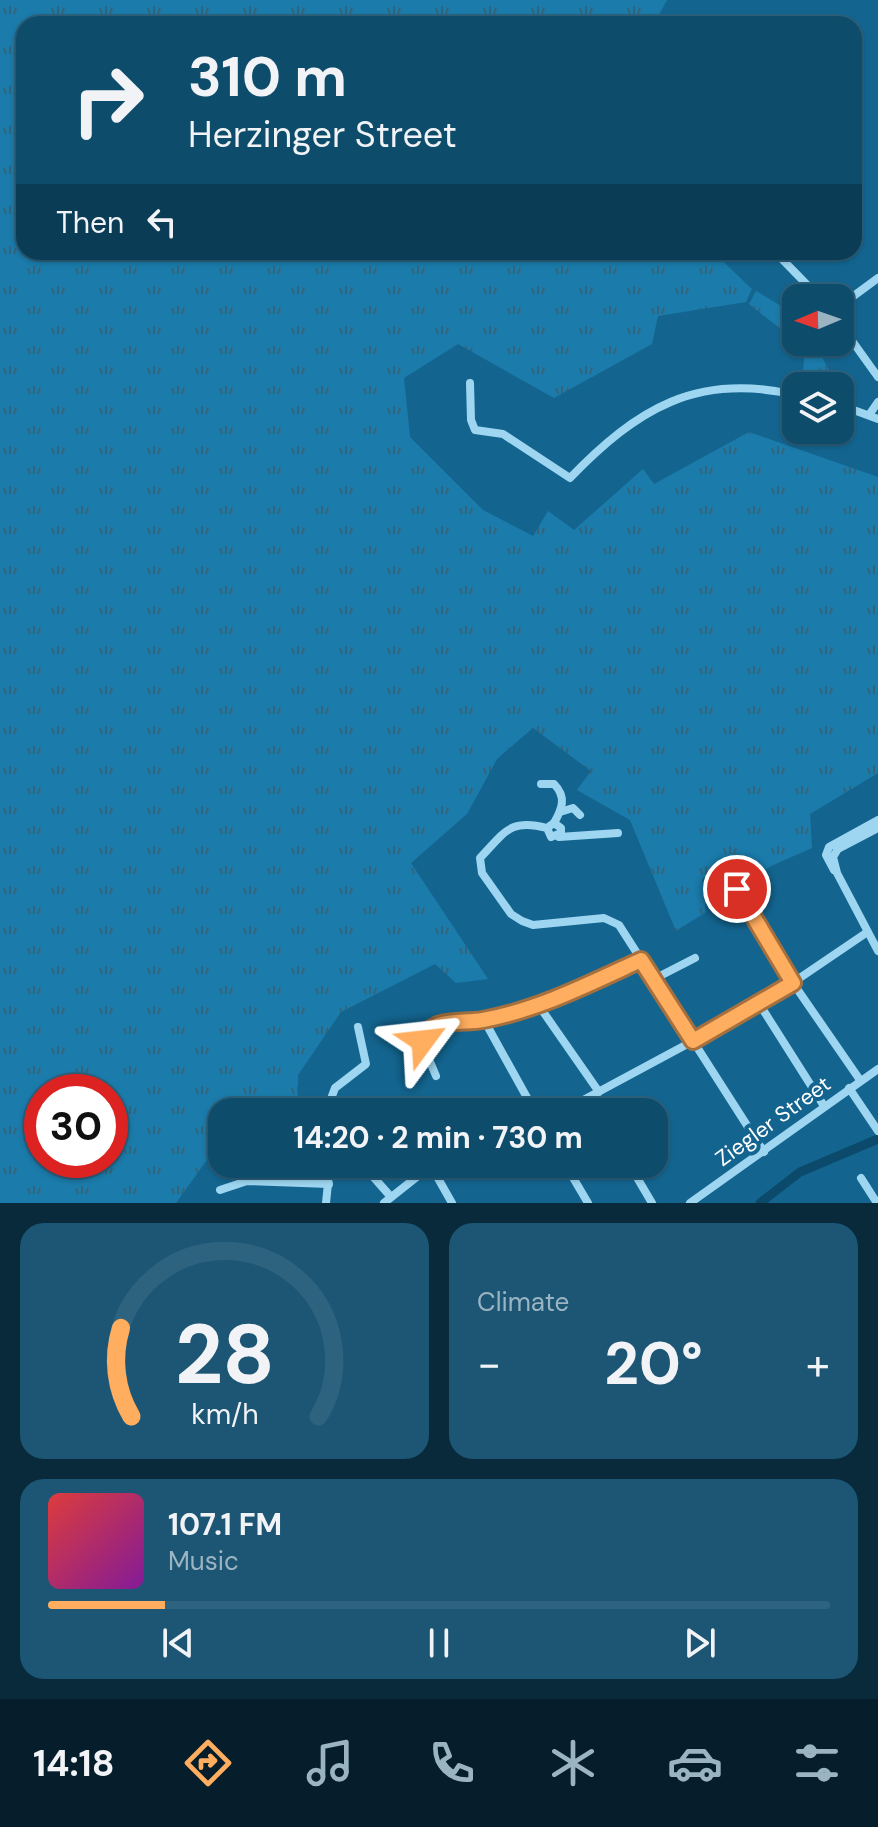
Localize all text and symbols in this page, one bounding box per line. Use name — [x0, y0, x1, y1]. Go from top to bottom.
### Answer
text: 310 m — [188, 40, 347, 113]
icon: right — [56, 48, 160, 152]
text: Herzinger Street — [188, 111, 457, 158]
icon: left — [140, 200, 184, 244]
text: Then — [56, 203, 124, 242]
north arrow — [782, 284, 854, 356]
map controls — [782, 284, 854, 444]
button: layers — [782, 372, 854, 444]
pin — [703, 855, 771, 923]
icon: arrive — [715, 867, 759, 911]
position arrow — [381, 999, 465, 1083]
street label: Ziegler Street — [710, 1069, 836, 1173]
speed limit sign: 30 — [24, 1074, 128, 1178]
text: 14:20 · 2 min · 730 m — [293, 1118, 583, 1157]
text: Climate — [477, 1285, 569, 1319]
text: 28 — [174, 1300, 275, 1409]
text: 20° — [604, 1324, 703, 1403]
text: − — [477, 1335, 501, 1393]
text: + — [806, 1335, 830, 1393]
text: km/h — [191, 1396, 258, 1433]
text: 107.1 FM — [168, 1505, 282, 1544]
text: Music — [168, 1544, 239, 1578]
icon: previous — [156, 1621, 200, 1665]
icon: pause — [417, 1621, 461, 1665]
icon: next — [678, 1621, 722, 1665]
icon: directions — [180, 1735, 236, 1791]
icon: music — [302, 1735, 358, 1791]
icon: phone — [424, 1735, 480, 1791]
icon: climate — [545, 1735, 601, 1791]
icon: car — [667, 1735, 723, 1791]
icon: filters — [789, 1735, 845, 1791]
text: 14:18 — [33, 1740, 114, 1787]

